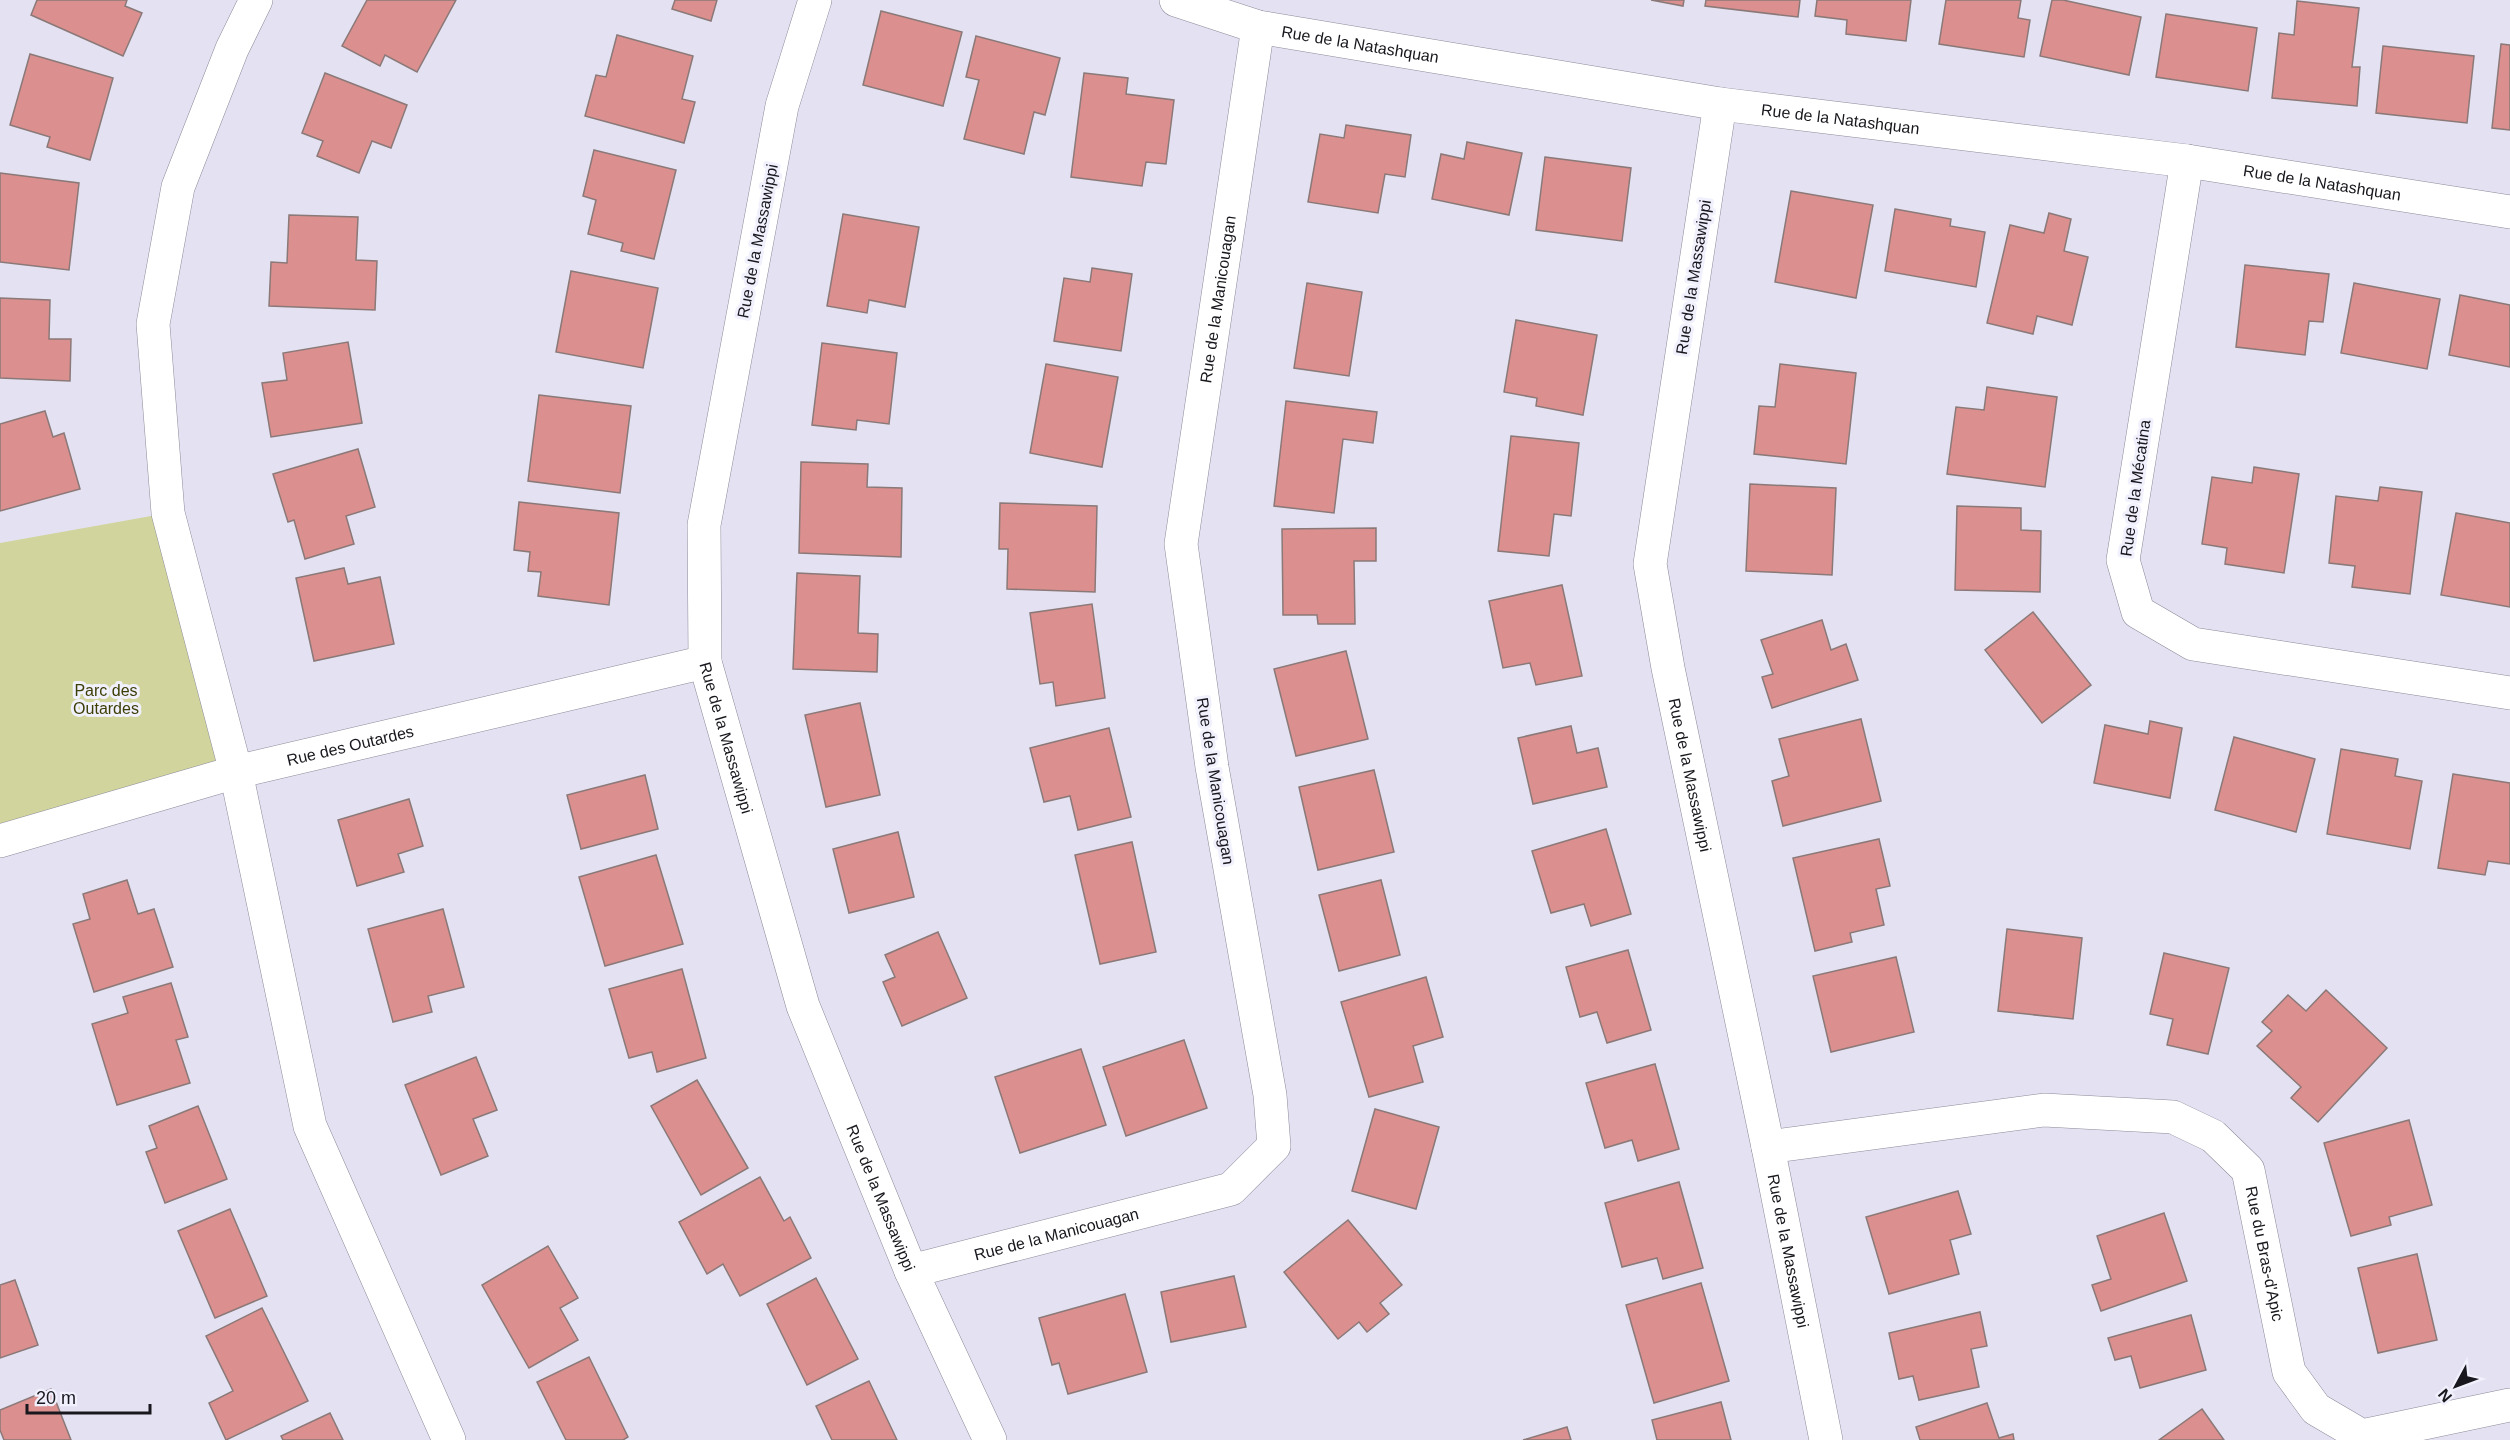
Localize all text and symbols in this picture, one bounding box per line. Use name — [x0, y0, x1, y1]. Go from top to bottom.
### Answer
street label: Rue de la Natashquan — [1280, 23, 1440, 66]
street label: Rue de la Natashquan — [1760, 101, 1920, 137]
street label: Rue de la Natashquan — [2242, 162, 2402, 204]
street label: Rue de la Massawippi — [734, 163, 781, 320]
street label: Rue de la Massawippi — [1673, 198, 1714, 356]
street label: Rue de la Manicouagan — [1197, 214, 1239, 384]
street label: Rue de la Mécatina — [2117, 419, 2154, 558]
street label: Rue de la Massawippi — [696, 660, 756, 816]
park label: Parc des Outardes — [73, 682, 139, 717]
street label: Rue de la Manicouagan — [1194, 696, 1237, 866]
street label: Rue de la Massawippi — [1665, 697, 1714, 853]
street label: Rue des Outardes — [285, 723, 415, 769]
street label: Rue de la Massawippi — [843, 1122, 918, 1274]
street label: Rue de la Massawippi — [1765, 1172, 1812, 1329]
street label: Rue du Bras-d'Apic — [2242, 1185, 2286, 1323]
street label: Rue de la Manicouagan — [972, 1205, 1140, 1263]
north arrow — [2426, 1356, 2486, 1416]
scale bar — [27, 1377, 150, 1415]
text: N — [2435, 1386, 2455, 1405]
text: 20 m — [36, 1388, 76, 1408]

